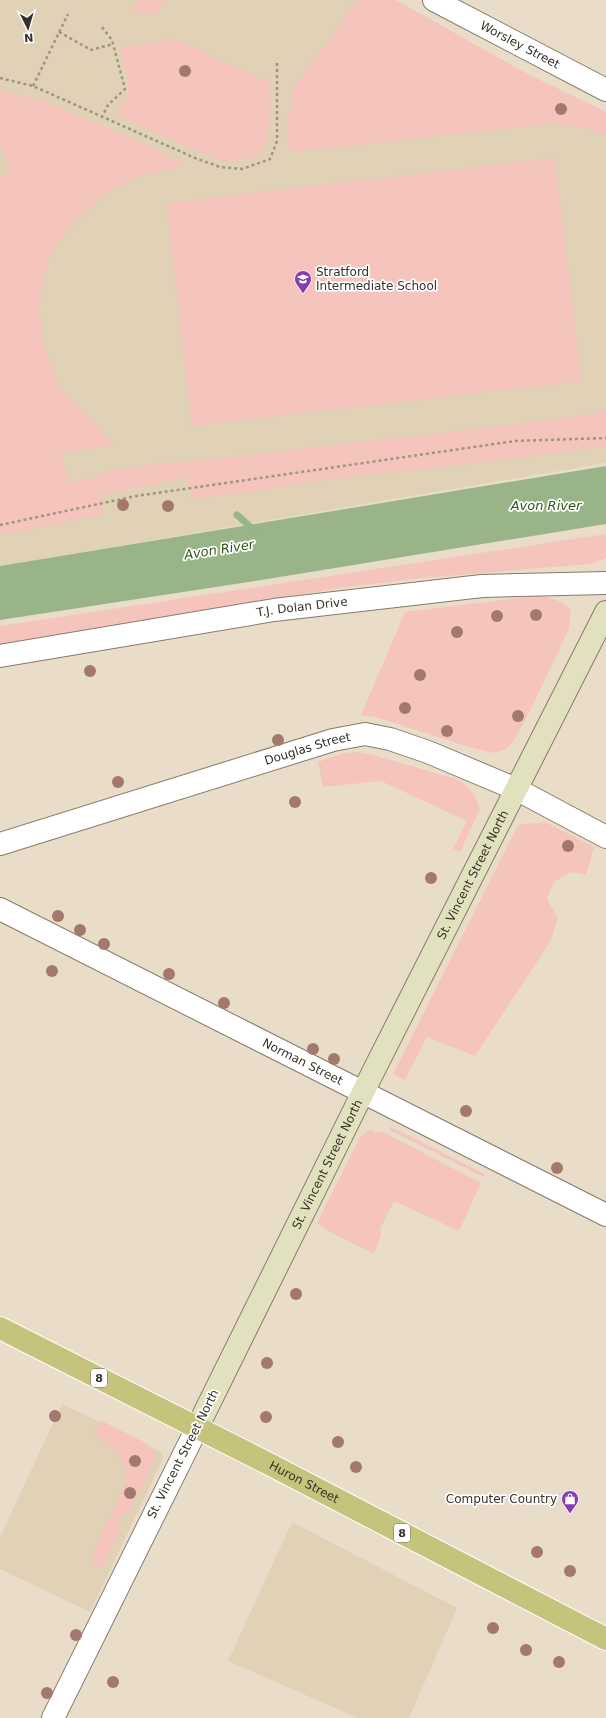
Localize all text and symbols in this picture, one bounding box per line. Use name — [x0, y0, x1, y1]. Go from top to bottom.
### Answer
north arrow — [8, 8, 48, 48]
street label: Worsley Street — [478, 18, 562, 72]
text: N — [24, 31, 34, 44]
place label: Stratford Intermediate School — [316, 265, 437, 293]
school or university icon: Stratford Intermediate School — [293, 269, 313, 294]
water label: Avon River — [510, 498, 583, 513]
water label: Avon River — [182, 536, 257, 563]
street label: T.J. Dolan Drive — [254, 595, 348, 620]
street label: Douglas Street — [263, 730, 352, 768]
street label: St. Vincent Street North — [434, 808, 511, 942]
street label: Norman Street — [260, 1036, 345, 1088]
street label: St. Vincent Street North — [289, 1097, 365, 1232]
road number: 8 — [91, 1369, 107, 1387]
street label: St. Vincent Street North — [144, 1387, 222, 1521]
street label: Huron Street — [267, 1458, 342, 1506]
shop icon: Computer Country — [560, 1489, 580, 1514]
place label: Computer Country — [446, 1492, 557, 1506]
road number: 8 — [394, 1524, 410, 1542]

